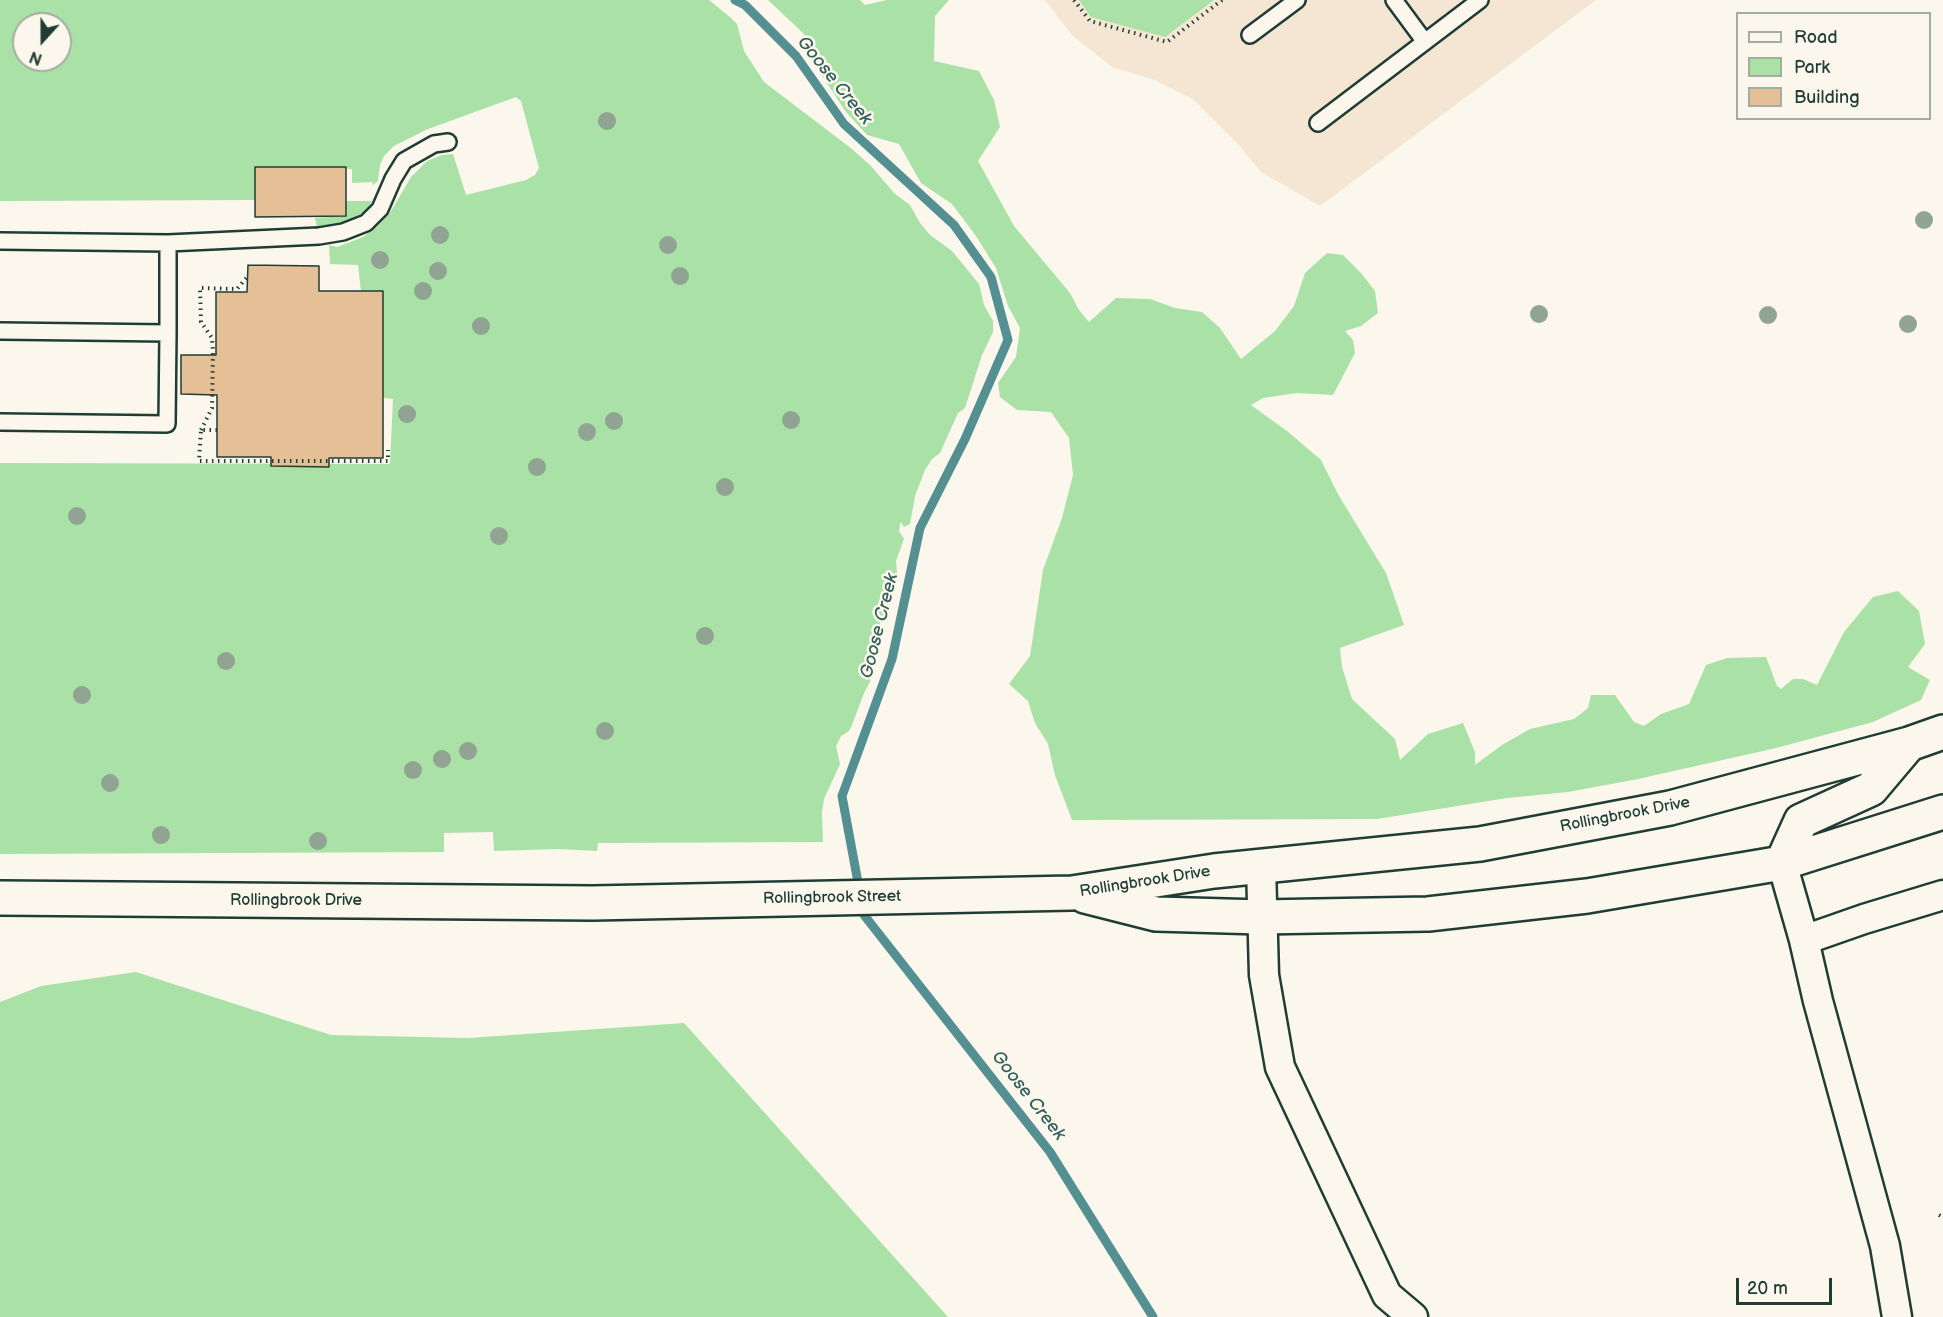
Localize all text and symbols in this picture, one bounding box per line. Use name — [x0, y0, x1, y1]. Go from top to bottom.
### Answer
north arrow — [12, 12, 72, 72]
legend — [1736, 12, 1931, 120]
text: Road — [1794, 27, 1838, 48]
water label: Goose Creek — [792, 32, 876, 130]
text: N — [27, 46, 45, 68]
text: Park — [1794, 57, 1830, 78]
text: Building — [1794, 87, 1860, 108]
water label: Goose Creek — [857, 571, 903, 681]
street label: Rollingbrook Drive — [1558, 793, 1692, 837]
street label: Rollingbrook Drive — [1078, 862, 1212, 902]
street label: Rollingbrook Street — [763, 887, 901, 909]
street label: Rollingbrook Drive — [230, 891, 362, 911]
water label: Goose Creek — [986, 1047, 1070, 1145]
scale bar — [1739, 1266, 1835, 1304]
text: 20 m — [1747, 1278, 1788, 1299]

